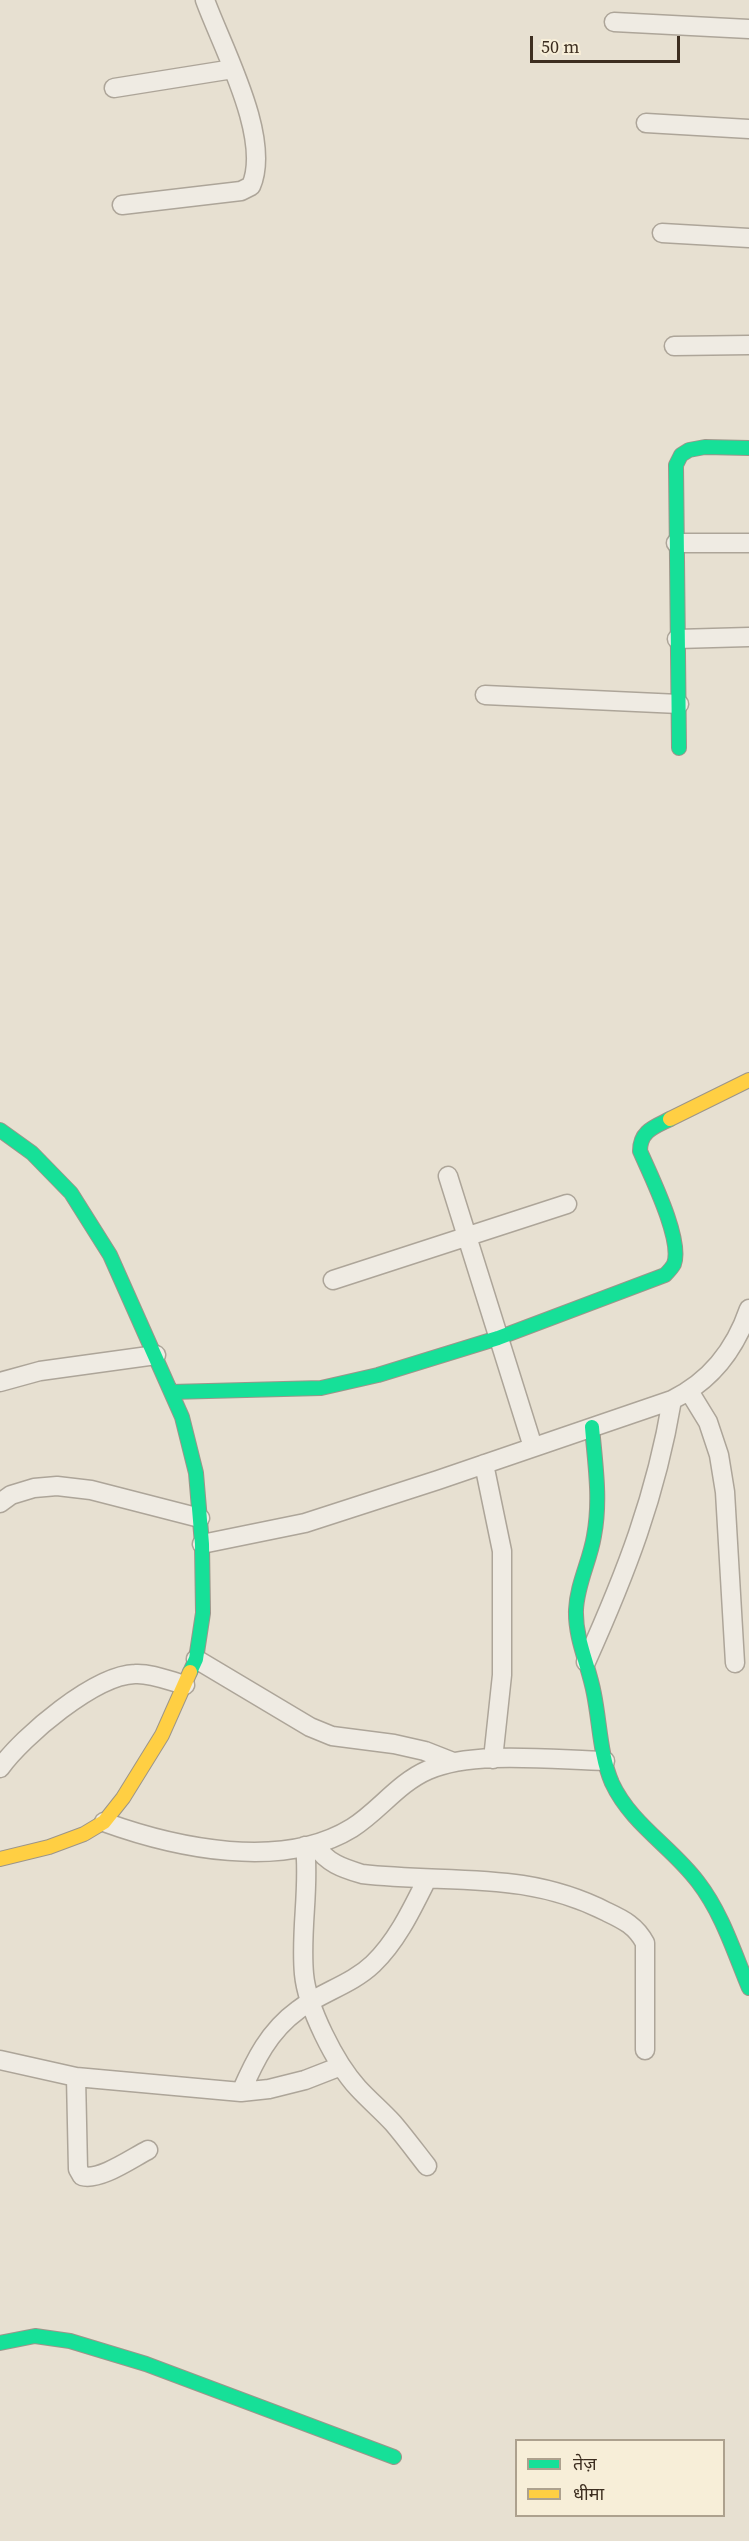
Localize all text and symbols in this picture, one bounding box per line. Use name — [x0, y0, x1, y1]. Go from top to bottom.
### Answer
scale bar — [533, 24, 683, 62]
text: 50 m — [541, 34, 579, 59]
legend — [515, 2439, 725, 2517]
text: तेज़ — [573, 2451, 597, 2476]
text: धीमा — [573, 2481, 604, 2506]

